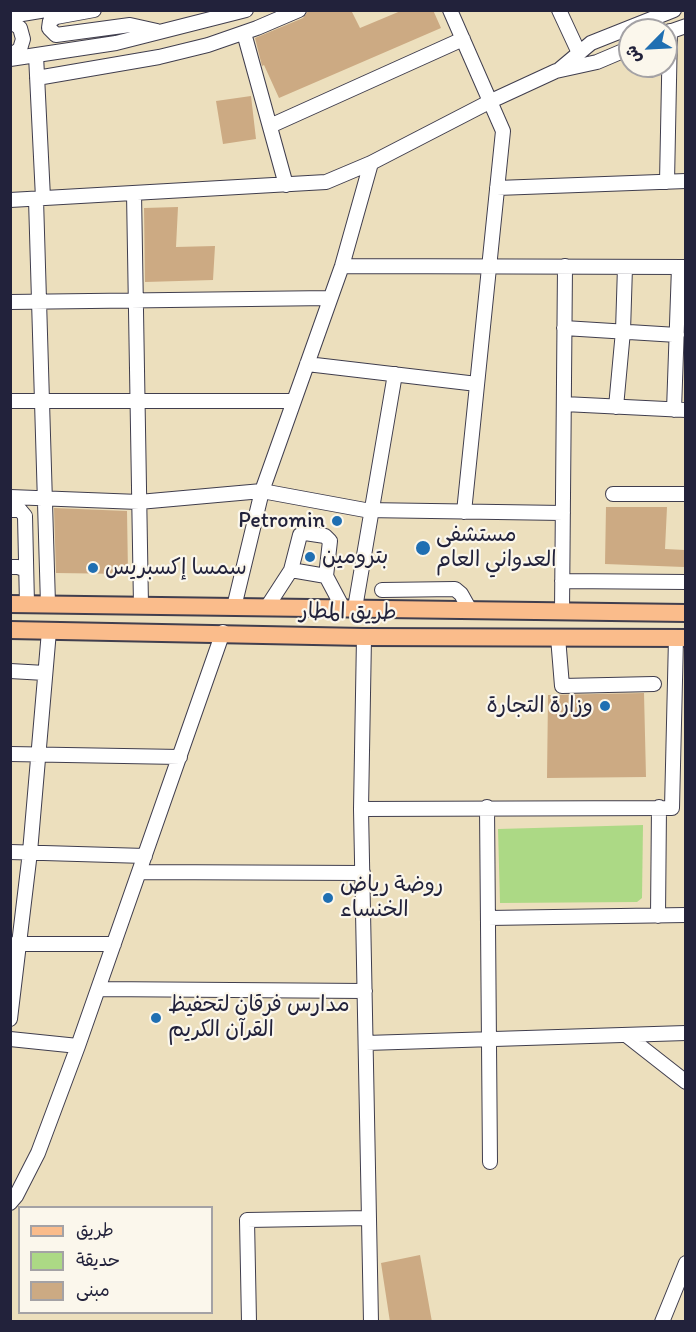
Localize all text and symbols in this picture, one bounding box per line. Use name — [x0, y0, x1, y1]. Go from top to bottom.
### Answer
north arrow — [618, 18, 678, 78]
text: ش — [621, 43, 645, 67]
place label: Petromin — [238, 508, 325, 534]
marker: Petromin — [330, 514, 344, 528]
place label: مستشفى العدواني العام — [436, 522, 557, 574]
marker: مستشفى العدواني العام — [414, 539, 432, 557]
place label: بترومين — [322, 544, 388, 570]
marker: بترومين — [303, 550, 317, 564]
place label: سمسا إكسبريس — [105, 555, 247, 581]
marker: سمسا إكسبريس — [86, 561, 100, 575]
street label: طريق المطار — [299, 599, 397, 627]
place label: وزارة التجارة — [487, 693, 593, 719]
marker: وزارة التجارة — [598, 699, 612, 713]
place label: روضة رياض الخنساء — [340, 872, 443, 924]
marker: روضة رياض الخنساء — [321, 891, 335, 905]
place label: مدارس فرقان لتحفيظ القرآن الكريم — [168, 992, 350, 1044]
marker: مدارس فرقان لتحفيظ القرآن الكريم — [149, 1011, 163, 1025]
legend — [18, 1206, 213, 1314]
text: طريق — [76, 1219, 114, 1241]
text: حديقة — [76, 1249, 120, 1271]
text: مبنى — [76, 1279, 110, 1301]

